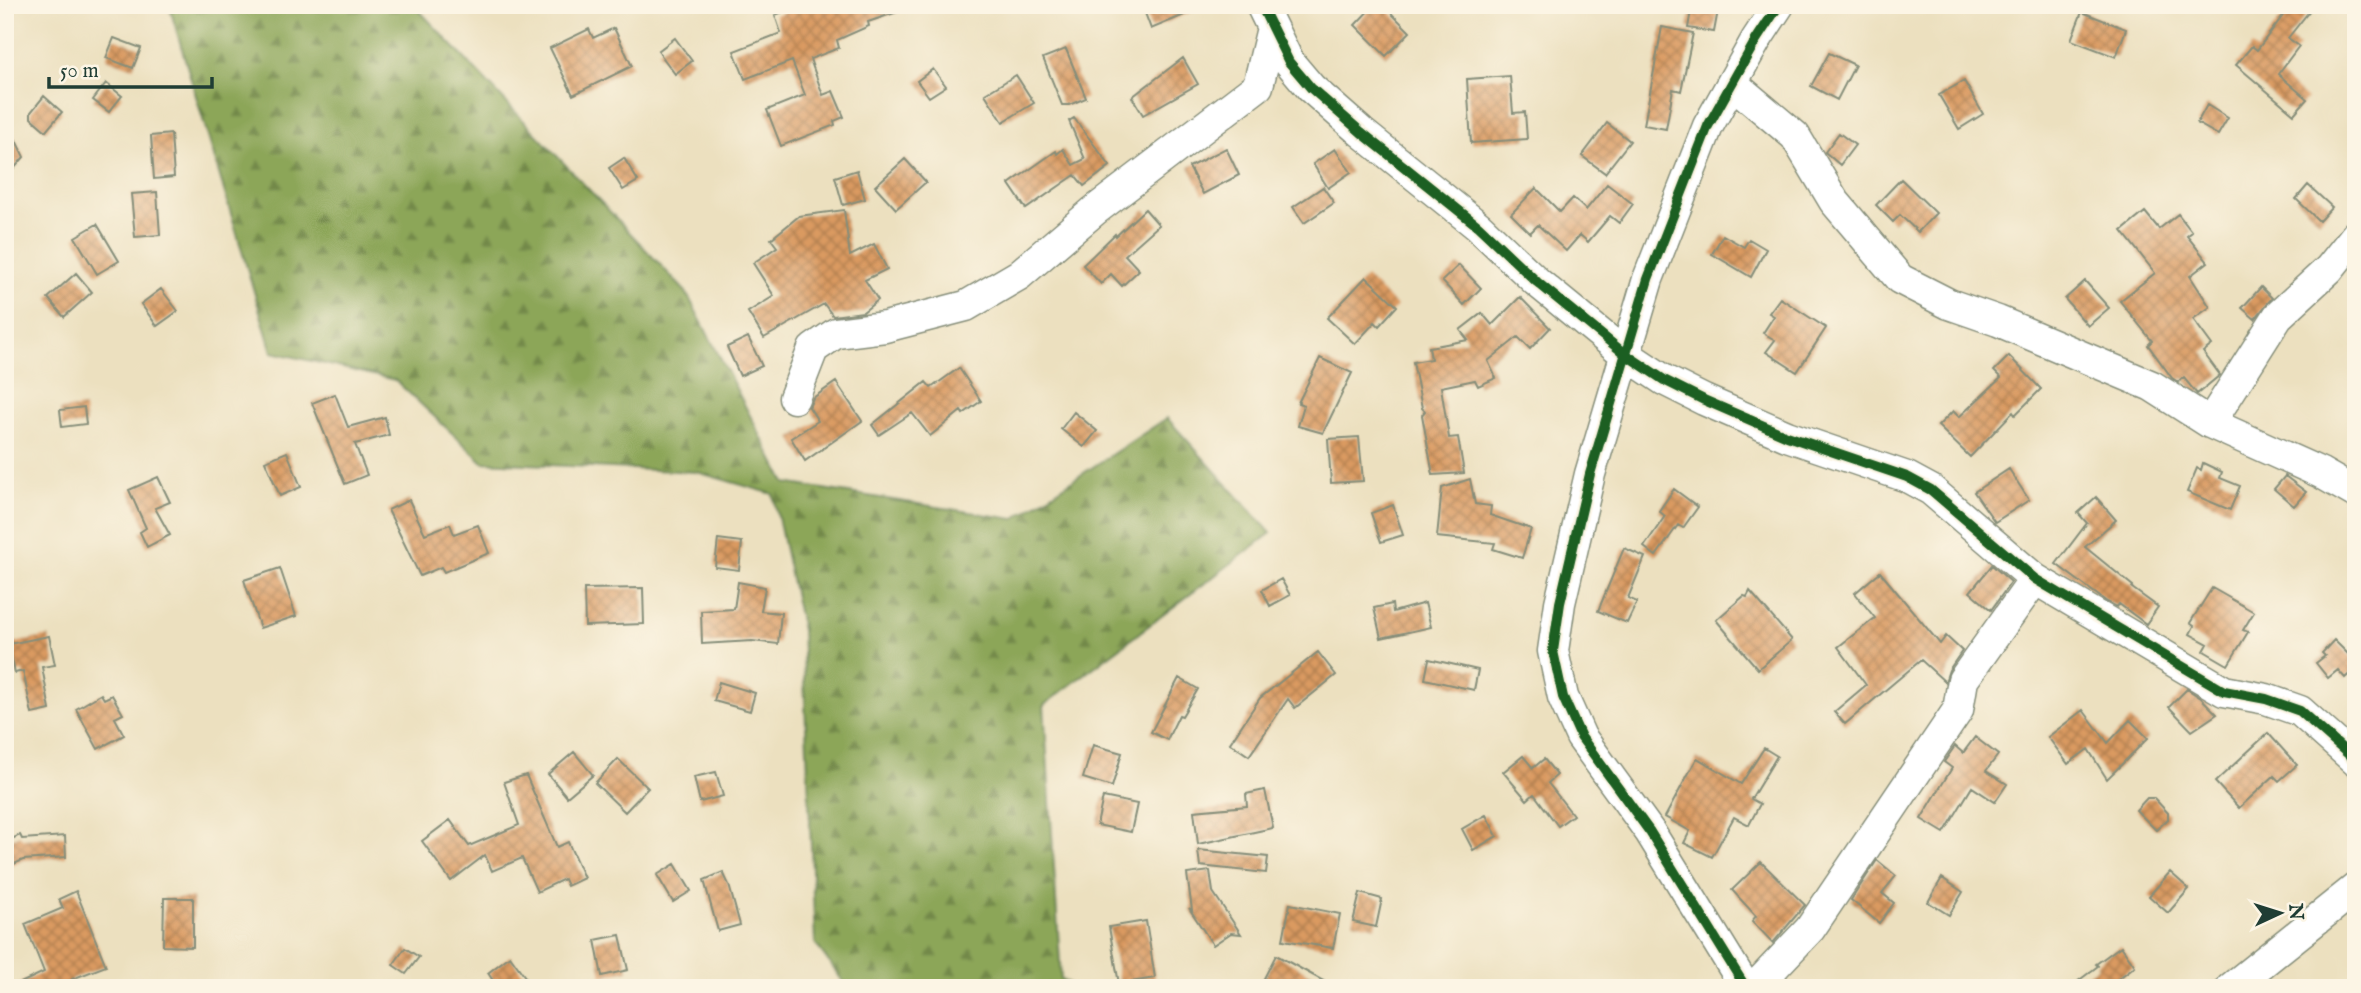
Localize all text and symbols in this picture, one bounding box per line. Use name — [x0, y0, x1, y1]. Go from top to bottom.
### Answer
scale bar — [49, 46, 212, 90]
text: 50 m — [60, 58, 99, 85]
north arrow — [2246, 878, 2316, 948]
text: N — [2282, 902, 2308, 922]

